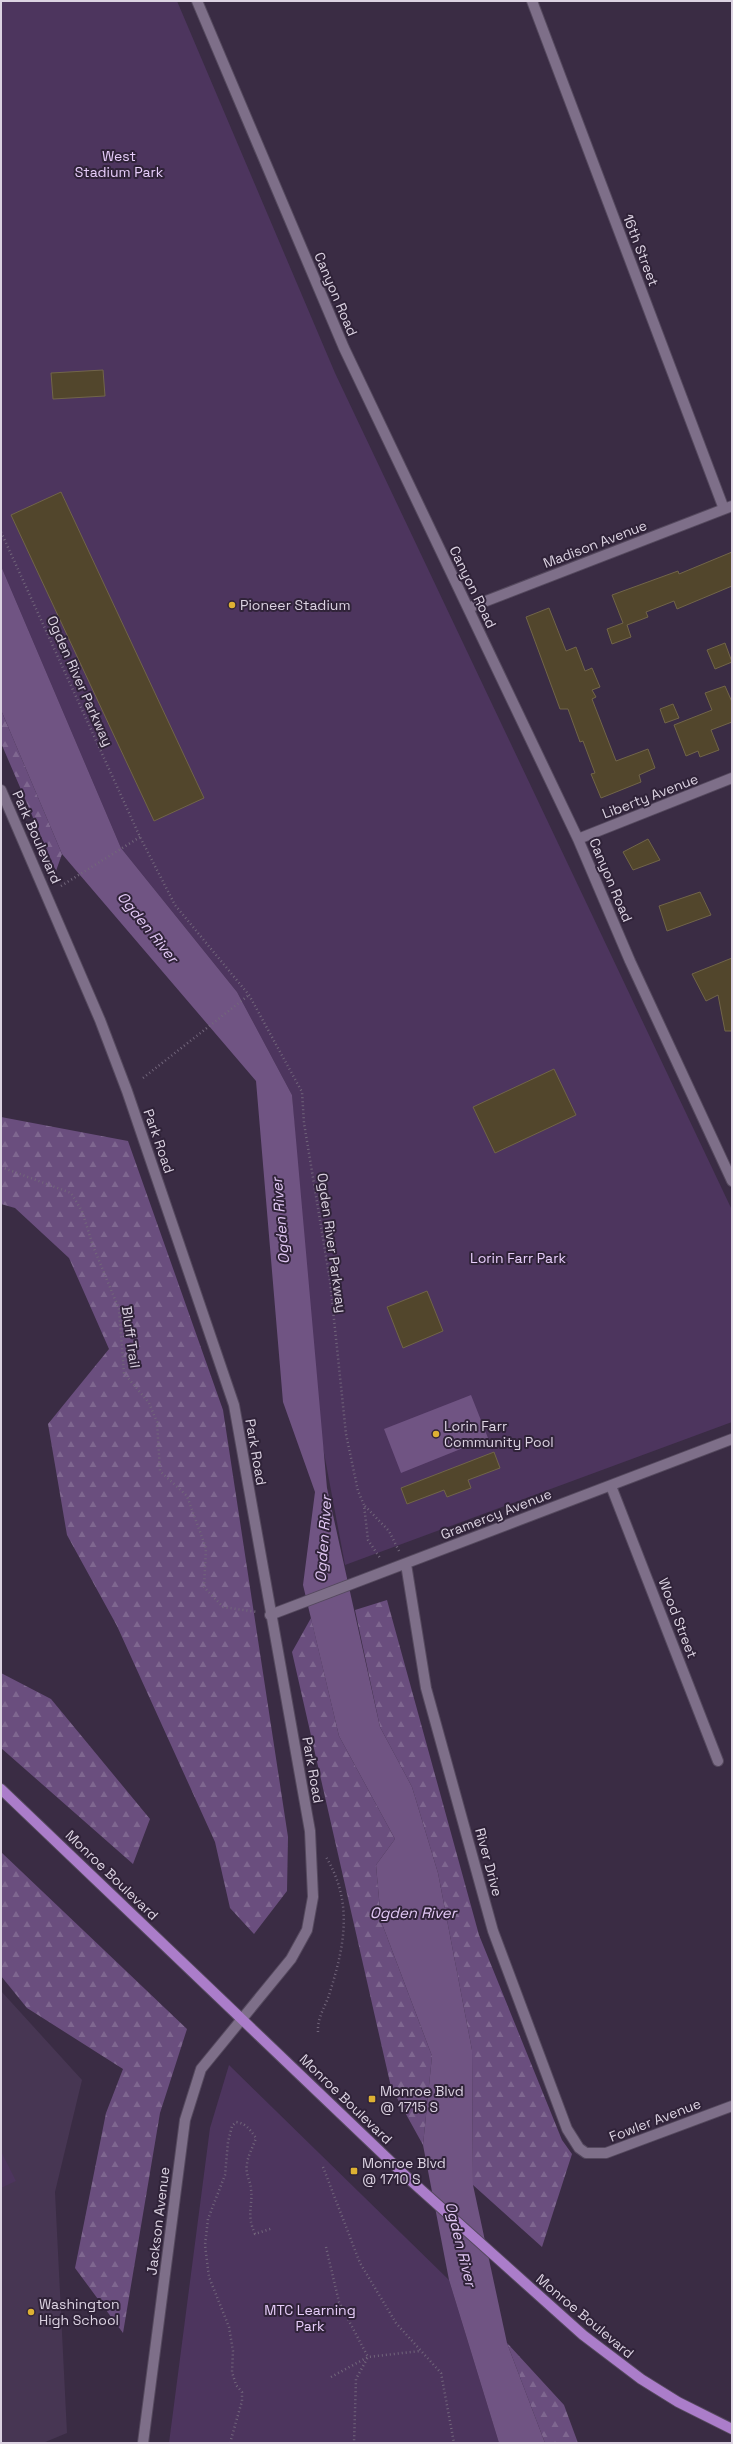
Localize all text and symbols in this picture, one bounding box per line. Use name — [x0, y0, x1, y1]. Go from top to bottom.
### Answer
park label: West Stadium Park — [75, 147, 164, 181]
street label: 16th Street — [619, 211, 663, 289]
street label: Canyon Road — [310, 249, 362, 339]
street label: Madison Avenue — [540, 516, 650, 572]
street label: Canyon Road — [445, 543, 501, 631]
place label: Pioneer Stadium — [240, 596, 350, 614]
marker: Pioneer Stadium — [227, 600, 237, 610]
street label: Ogden River Parkway — [43, 613, 117, 749]
street label: Liberty Avenue — [599, 769, 701, 823]
street label: Park Boulevard — [8, 788, 66, 886]
street label: Canyon Road — [585, 835, 637, 925]
water label: Ogden River — [113, 887, 184, 968]
street label: Park Road — [140, 1106, 178, 1176]
street label: Ogden River Parkway — [313, 1172, 351, 1314]
water label: Ogden River — [267, 1176, 293, 1265]
park label: Lorin Farr Park — [470, 1249, 566, 1267]
street label: Bluff Trail — [118, 1305, 144, 1369]
street label: Park Road — [241, 1417, 271, 1487]
place label: Lorin Farr Community Pool — [444, 1417, 554, 1451]
marker: Lorin Farr Community Pool — [431, 1429, 441, 1439]
street label: Gramercy Avenue — [438, 1485, 554, 1543]
water label: Ogden River — [310, 1494, 336, 1583]
street label: Wood Street — [654, 1575, 702, 1661]
street label: Park Road — [298, 1735, 328, 1805]
street label: Monroe Boulevard — [62, 1826, 162, 1924]
street label: River Drive — [471, 1826, 507, 1898]
water label: Ogden River — [370, 1903, 458, 1922]
street label: Monroe Boulevard — [296, 2050, 396, 2148]
place label: Monroe Blvd @ 1715 S — [380, 2082, 464, 2116]
marker: Monroe Blvd @ 1715 S — [367, 2094, 377, 2104]
street label: Fowler Avenue — [606, 2094, 704, 2146]
place label: Monroe Blvd @ 1710 S — [362, 2154, 446, 2188]
street label: Jackson Avenue — [142, 2166, 174, 2276]
marker: Monroe Blvd @ 1710 S — [349, 2166, 359, 2176]
water label: Ogden River — [441, 2200, 481, 2290]
street label: Monroe Boulevard — [532, 2270, 638, 2362]
place label: Washington High School — [39, 2295, 119, 2329]
park label: MTC Learning Park — [264, 2301, 356, 2335]
marker: Washington High School — [26, 2307, 36, 2317]

